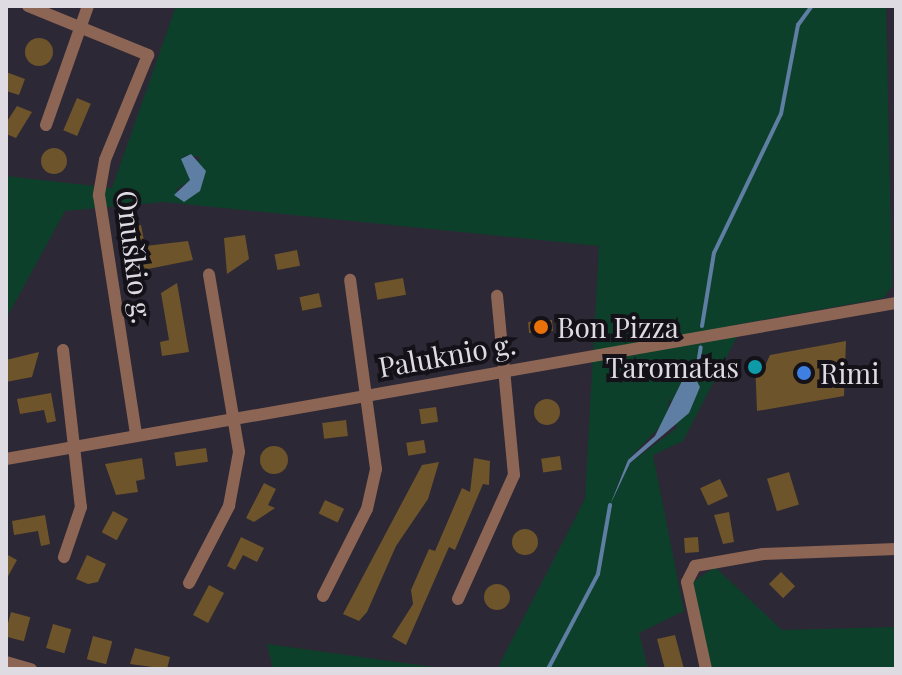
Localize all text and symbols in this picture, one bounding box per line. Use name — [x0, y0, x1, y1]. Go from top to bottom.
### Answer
street label: Onuškio g. — [110, 188, 160, 326]
place label: Bon Pizza — [557, 310, 679, 344]
marker: Bon Pizza — [532, 318, 550, 336]
street label: Paluknio g. — [376, 326, 518, 384]
place label: Taromatas — [606, 350, 739, 384]
place label: Rimi — [820, 356, 879, 390]
marker: Taromatas — [746, 358, 764, 376]
marker: Rimi — [795, 364, 813, 382]

